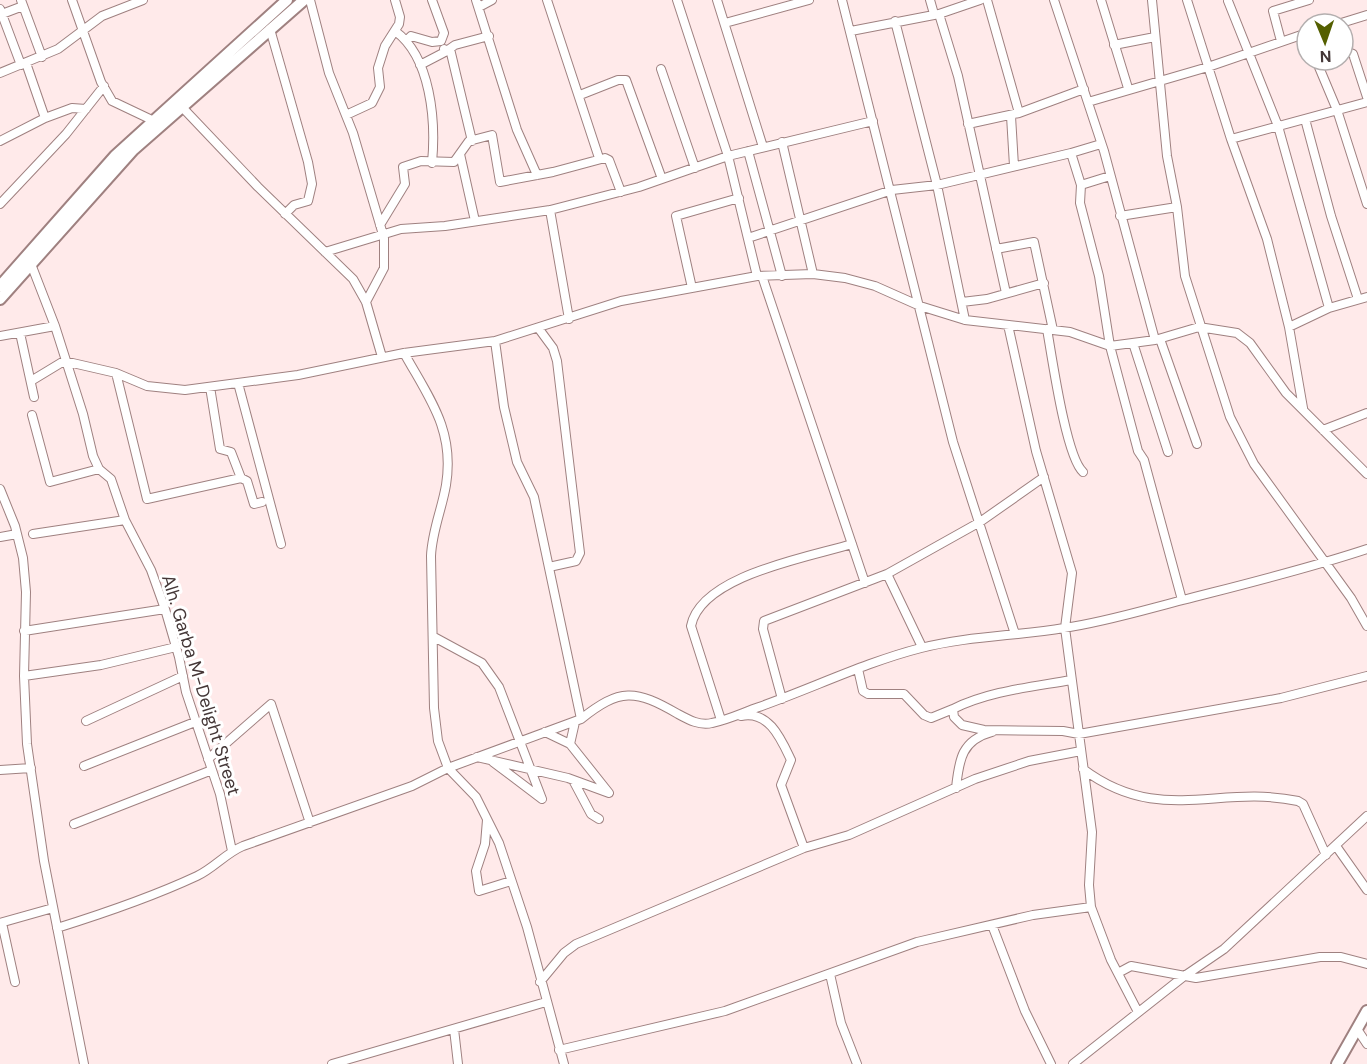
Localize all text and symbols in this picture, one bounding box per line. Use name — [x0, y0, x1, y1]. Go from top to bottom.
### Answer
north arrow — [1295, 12, 1355, 72]
text: N — [1319, 46, 1332, 67]
street label: Alh. Garba M-Delight Street — [156, 572, 246, 798]

